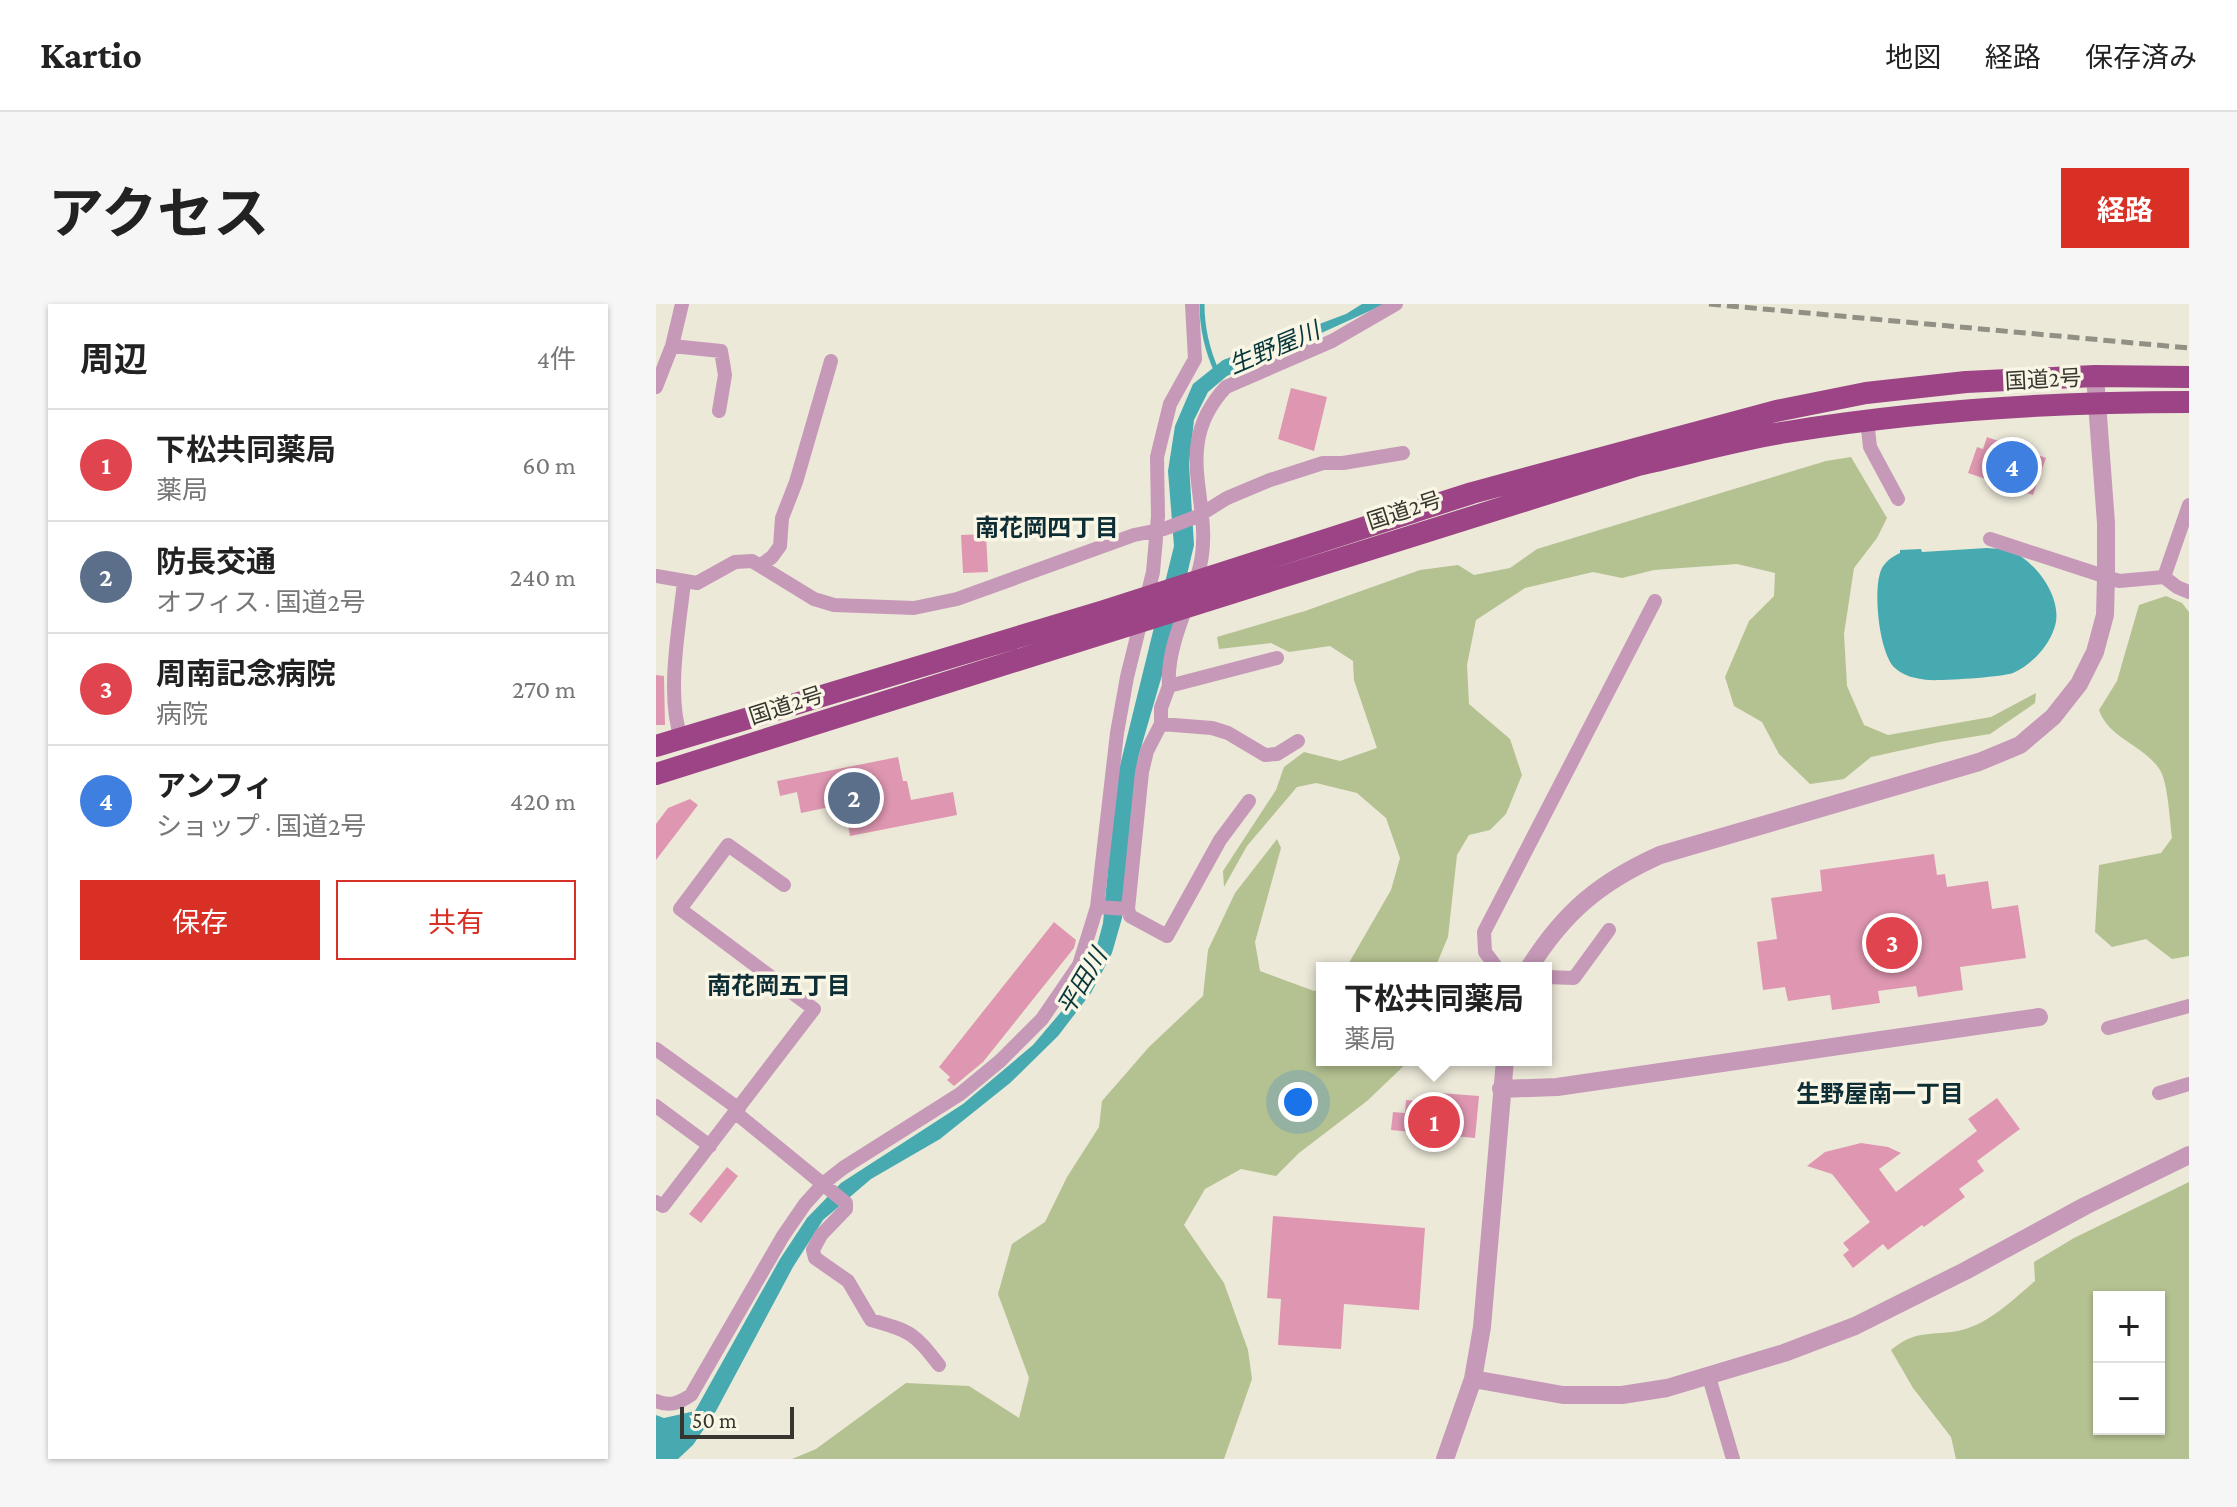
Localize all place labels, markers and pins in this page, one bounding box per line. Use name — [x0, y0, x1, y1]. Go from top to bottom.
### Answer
pin: 4 — [1986, 437, 2038, 497]
pin: 2 — [828, 768, 880, 828]
pin: 3 — [1866, 913, 1918, 973]
pin: 1 — [1408, 1092, 1460, 1152]

